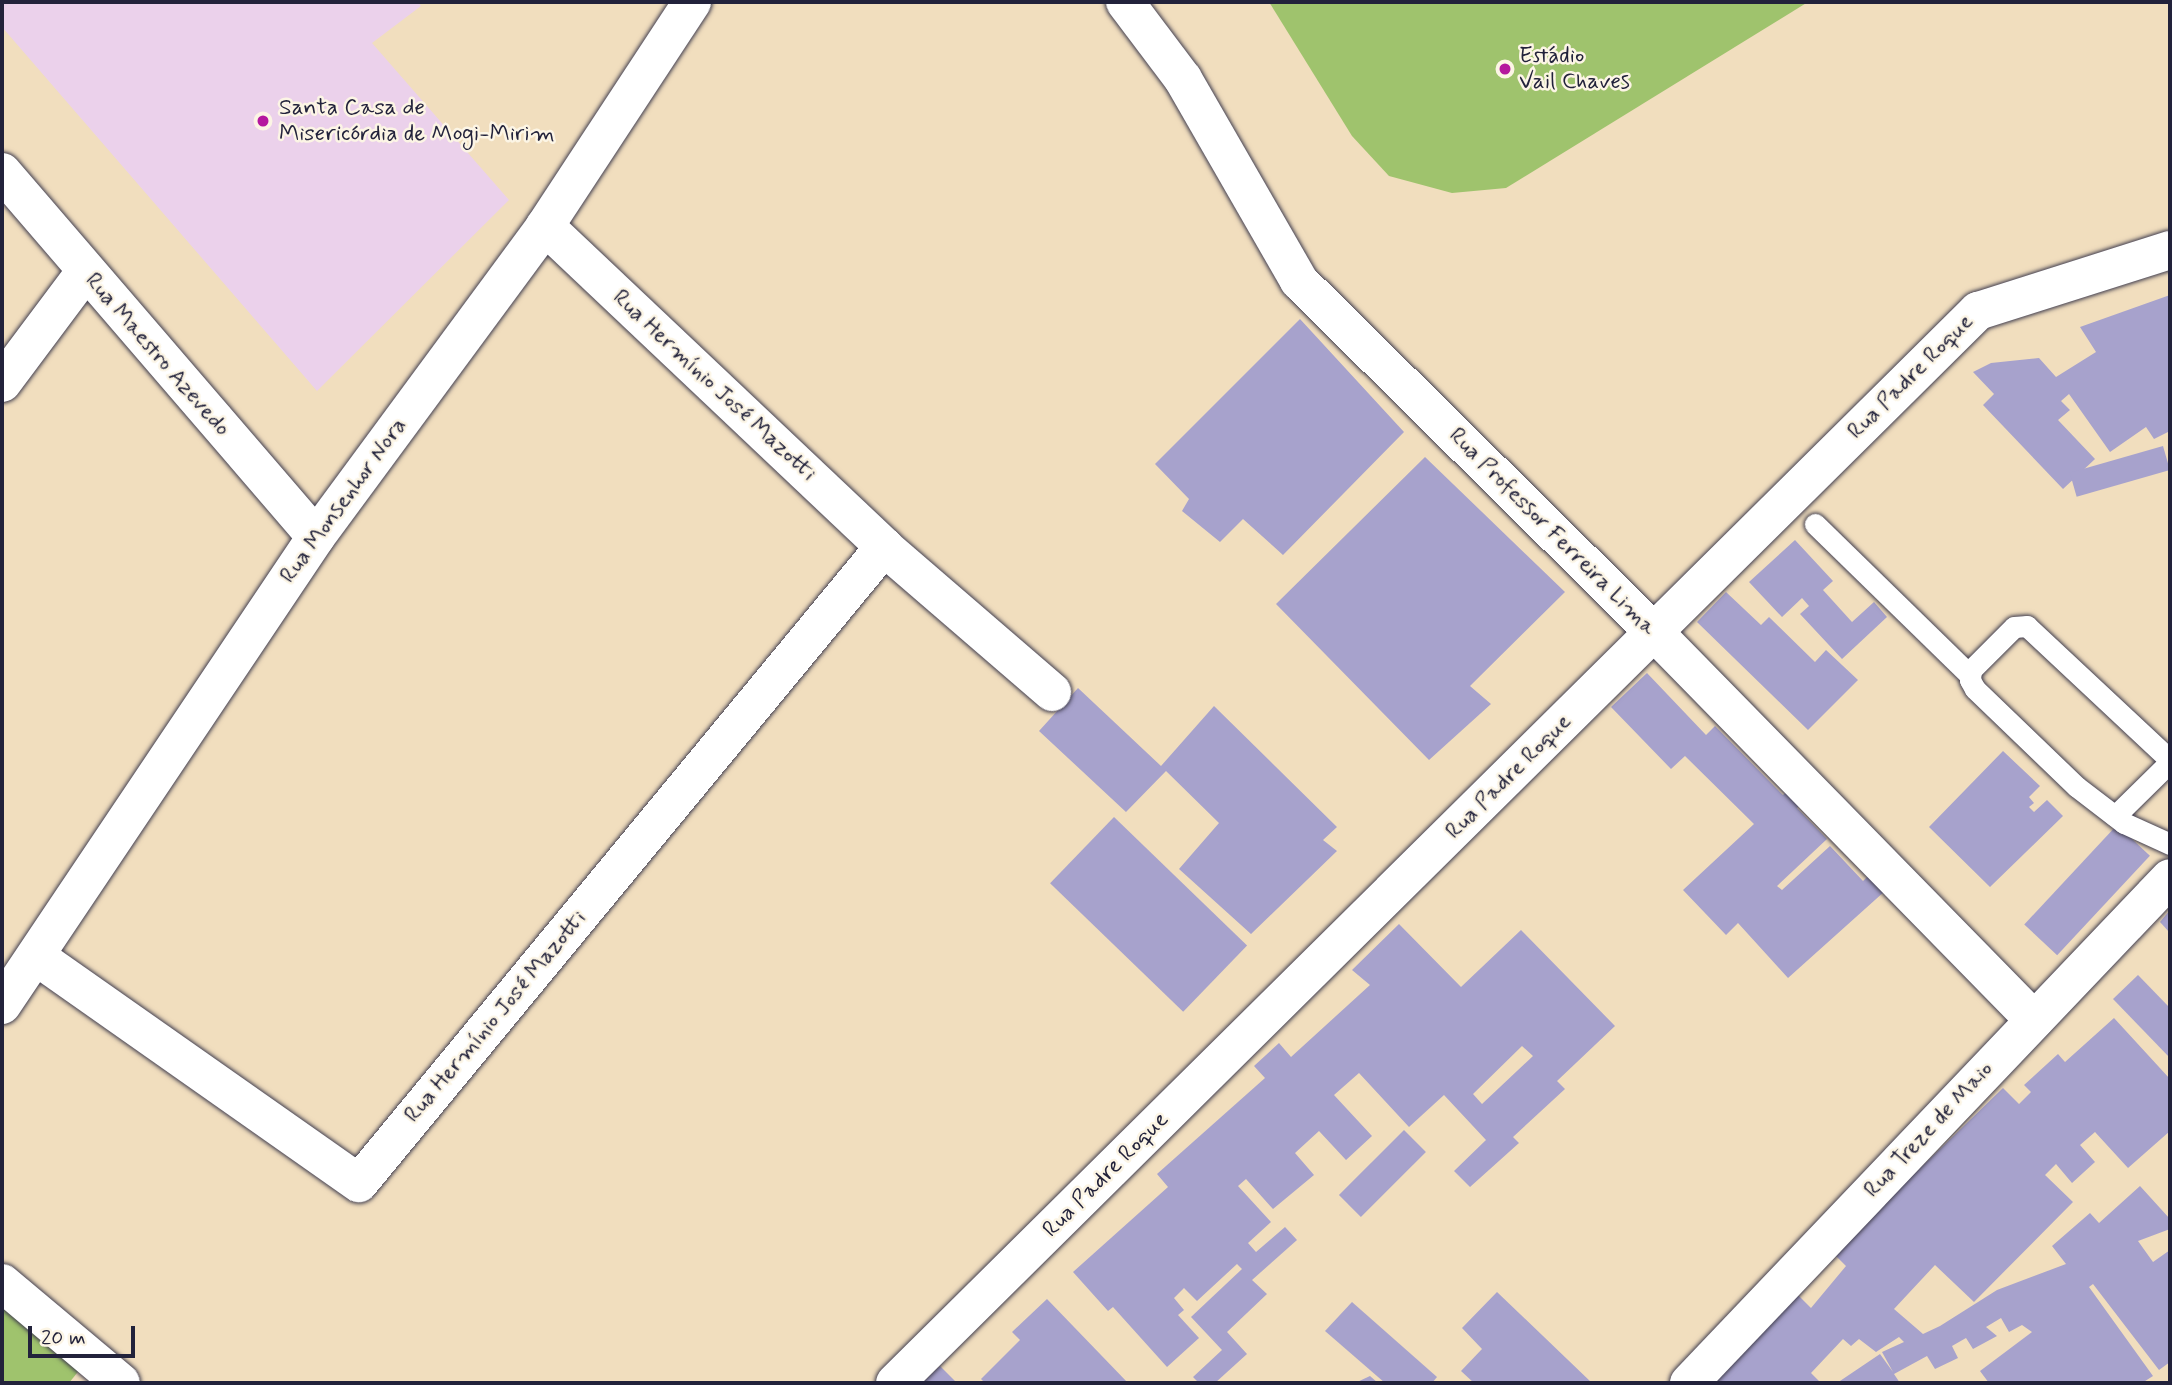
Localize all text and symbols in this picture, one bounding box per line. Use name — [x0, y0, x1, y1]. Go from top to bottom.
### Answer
place label: Estádio Vail Chaves — [1519, 42, 1632, 96]
marker: Estádio Vail Chaves — [1497, 61, 1513, 77]
place label: Santa Casa de Misericórdia de Mogi-Mirim — [279, 94, 553, 148]
marker: Santa Casa de Misericórdia de Mogi-Mirim — [253, 111, 273, 131]
street label: Rua Maestro Azevedo — [79, 269, 235, 441]
street label: Rua Hermínio José Mazotti — [606, 284, 822, 488]
street label: Rua Padre Roque — [1845, 311, 1977, 443]
street label: Rua Monsenhor Nora — [275, 414, 413, 588]
street label: Rua Professor Ferreira Lima — [1444, 424, 1660, 640]
street label: Rua Padre Roque — [1443, 711, 1575, 843]
street label: Rua Hermínio José Mazotti — [399, 905, 593, 1129]
street label: Rua Treze de Maio — [1860, 1057, 1998, 1203]
street label: Rua Padre Roque — [1040, 1109, 1172, 1241]
scale bar — [32, 1312, 138, 1356]
text: 20 m — [41, 1324, 86, 1352]

